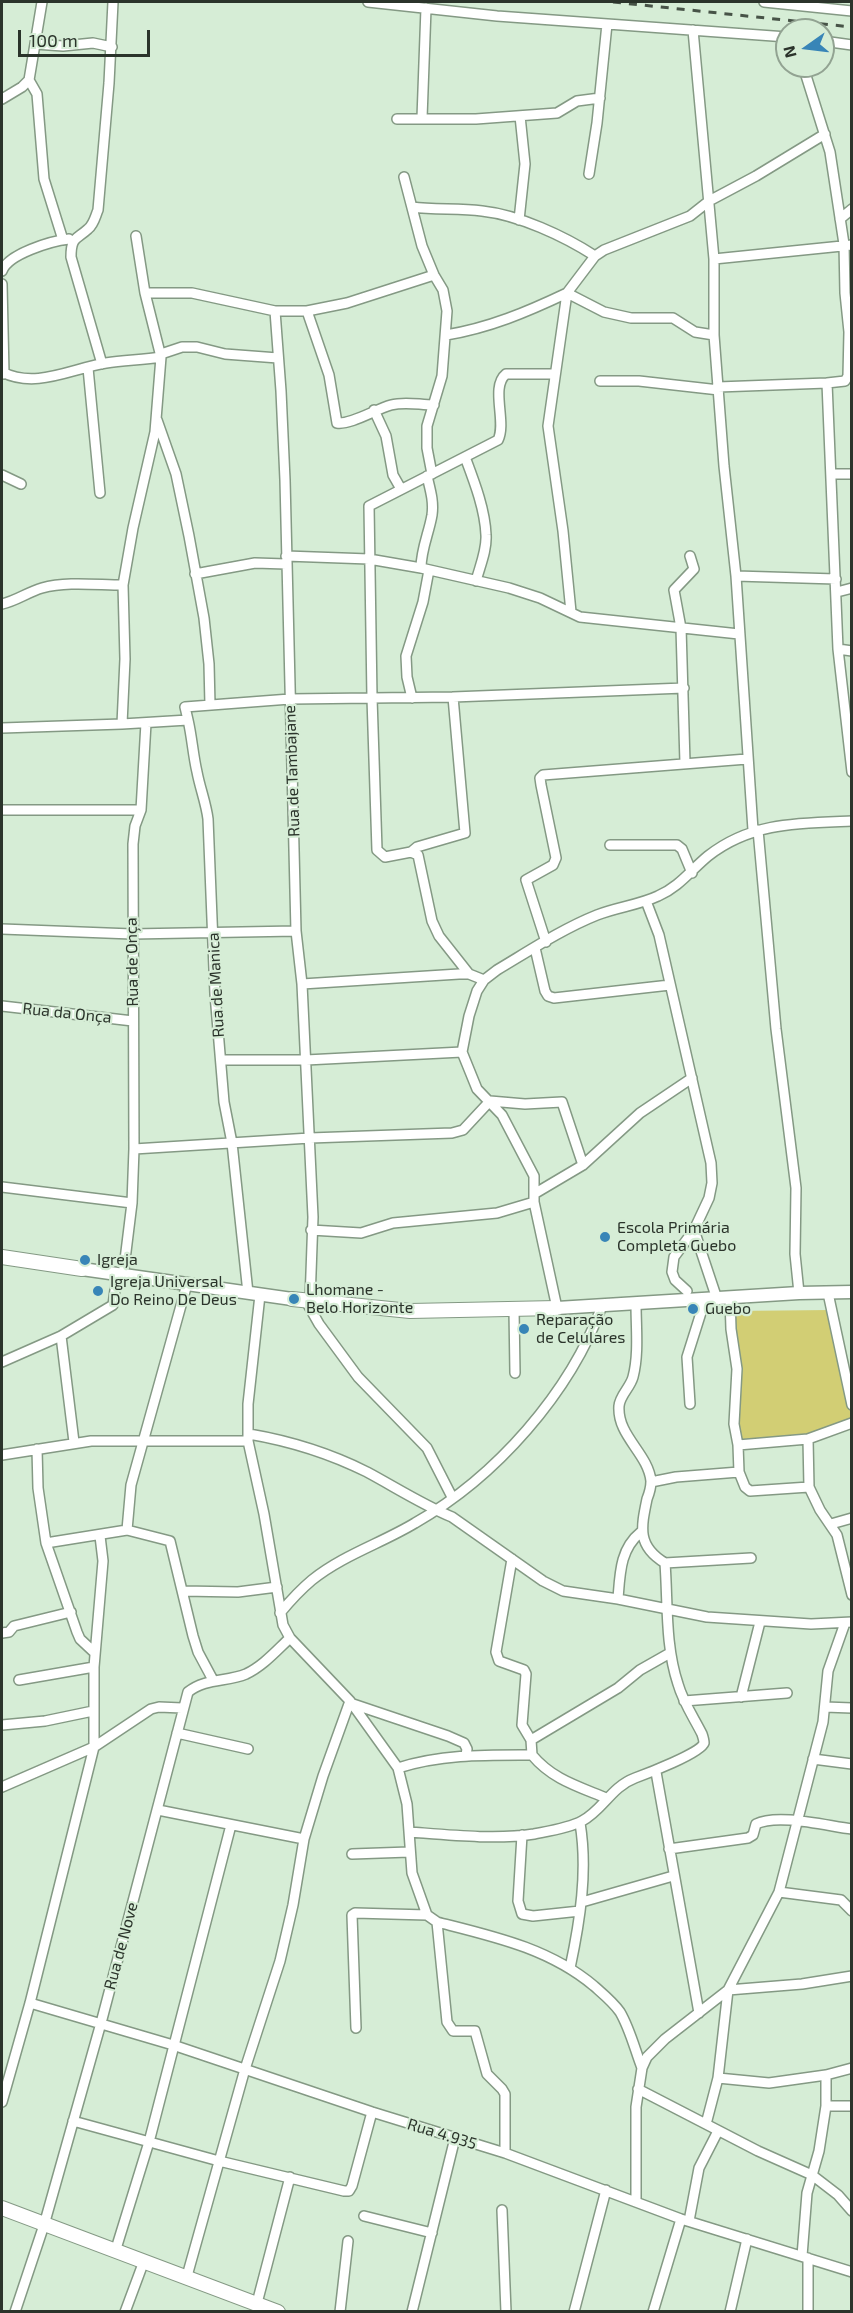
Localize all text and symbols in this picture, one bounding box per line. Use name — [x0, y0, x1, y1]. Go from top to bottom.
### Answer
scale bar — [21, 18, 153, 56]
north arrow — [775, 18, 835, 78]
text: 100 m — [29, 29, 78, 51]
text: N — [778, 44, 800, 60]
street label: Rua de Tambajane — [280, 705, 304, 837]
street label: Rua de Onça — [122, 917, 142, 1007]
street label: Rua de Manica — [204, 932, 228, 1038]
street label: Rua da Onça — [22, 999, 112, 1027]
place label: Escola Primária Completa Guebo — [617, 1218, 736, 1256]
marker: Escola Primária Completa Guebo — [598, 1230, 612, 1244]
place label: Igreja — [97, 1250, 138, 1270]
marker: Igreja — [78, 1253, 92, 1267]
place label: Igreja Universal Do Reino De Deus — [110, 1272, 237, 1310]
place label: Lhomane - Belo Horizonte — [306, 1280, 413, 1318]
marker: Igreja Universal Do Reino De Deus — [91, 1284, 105, 1298]
marker: Lhomane - Belo Horizonte — [287, 1292, 301, 1306]
place label: Guebo — [705, 1299, 751, 1319]
marker: Guebo — [686, 1302, 700, 1316]
place label: Reparação de Celulares — [536, 1310, 625, 1348]
marker: Reparação de Celulares — [517, 1322, 531, 1336]
street label: Rua de Nove — [100, 1900, 142, 1992]
street label: Rua 4.935 — [405, 2114, 479, 2154]

